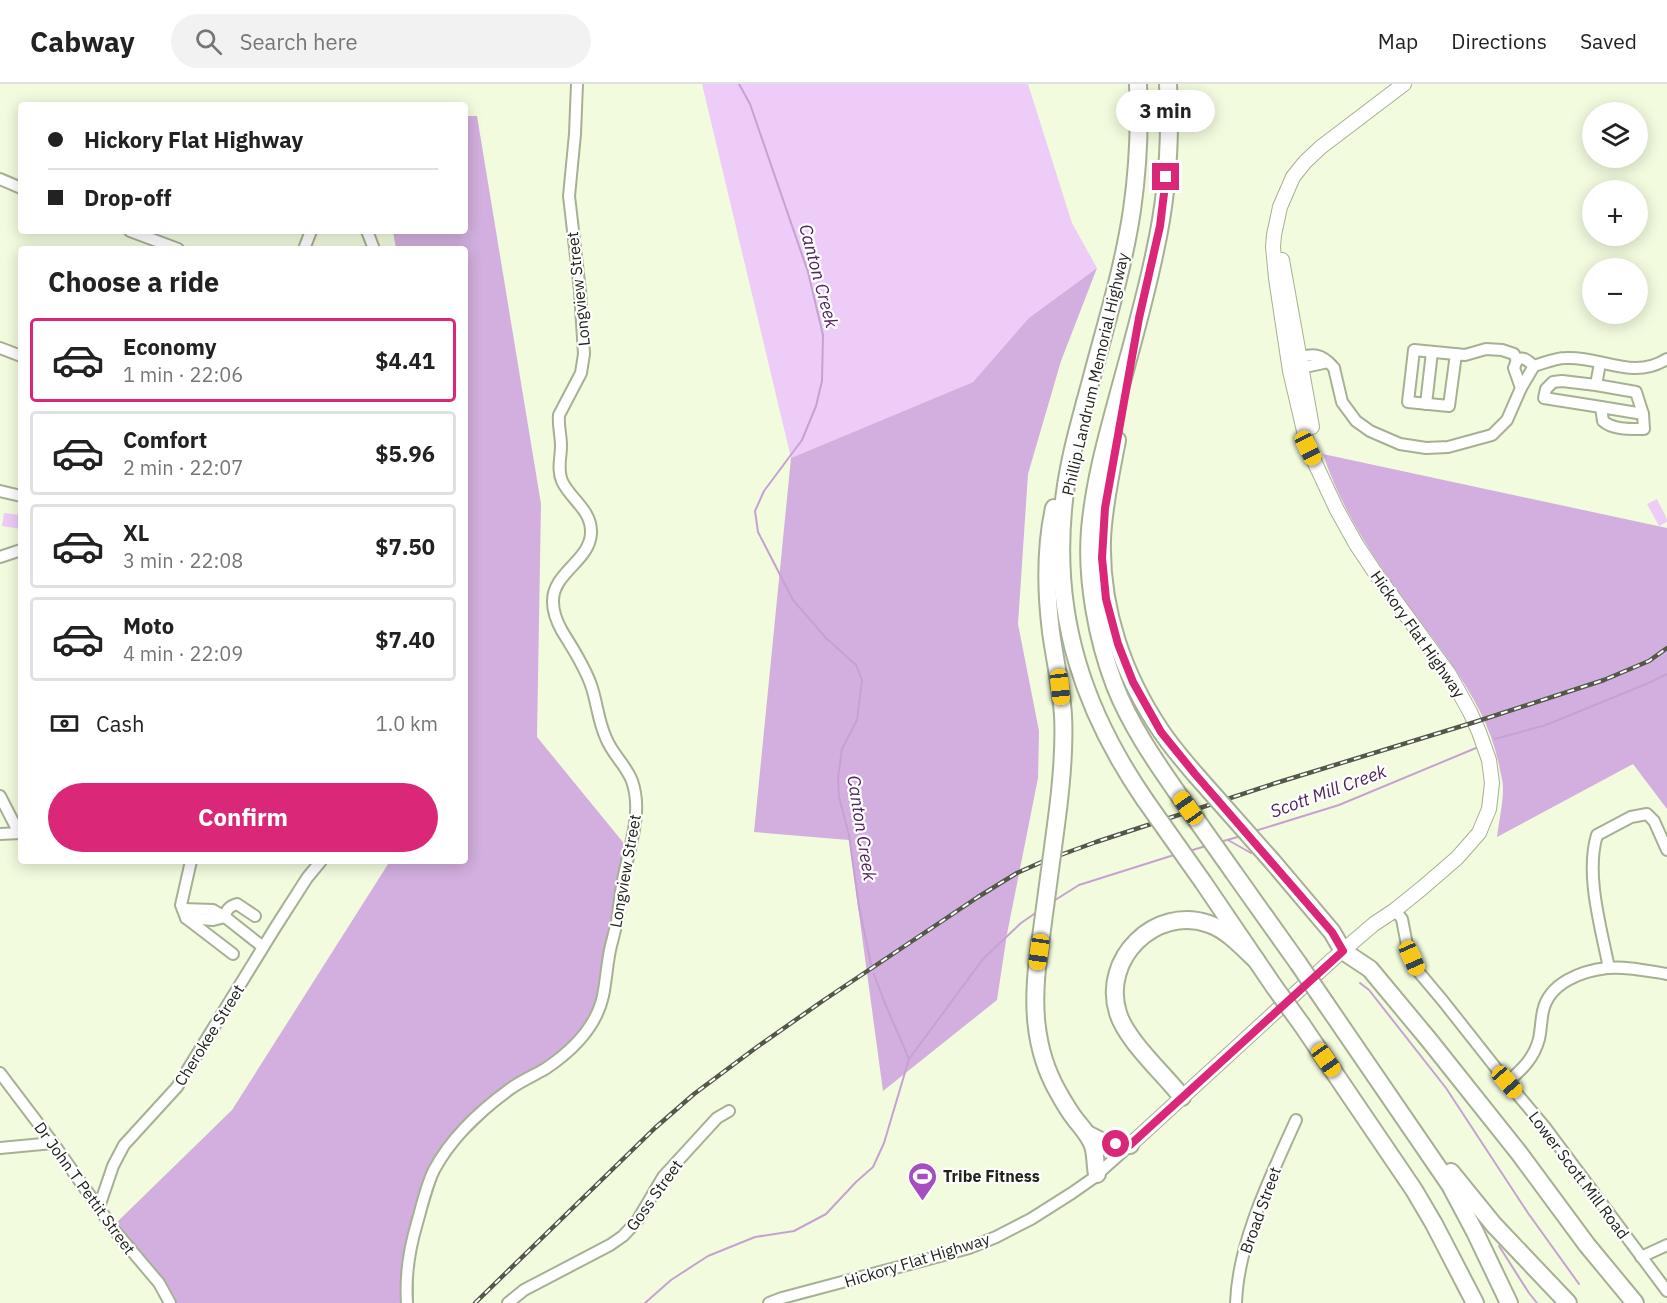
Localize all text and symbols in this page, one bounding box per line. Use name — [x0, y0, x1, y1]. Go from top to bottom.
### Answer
search box — [171, 14, 591, 68]
text: Cabway — [30, 23, 135, 60]
icon: search — [192, 25, 225, 58]
text: Search here — [240, 27, 358, 56]
text: Map — [1378, 27, 1418, 55]
text: Directions — [1451, 27, 1547, 55]
text: Saved — [1580, 27, 1637, 55]
callout: 3 min — [1116, 90, 1216, 132]
text: 3 min — [1139, 97, 1192, 124]
map controls — [1582, 102, 1648, 324]
button: layers — [1582, 102, 1648, 168]
text: Hickory Flat Highway — [84, 125, 303, 154]
route end — [1152, 163, 1179, 190]
button: + — [1582, 180, 1648, 246]
text: Drop-off — [84, 183, 171, 212]
water label: Canton Creek — [794, 222, 844, 331]
street label: Longview Street — [562, 231, 594, 347]
street label: Phillip Landrum Memorial Highway — [1057, 251, 1133, 497]
button: − — [1582, 258, 1648, 324]
text: Choose a ride — [48, 264, 219, 299]
text: Economy — [123, 332, 217, 361]
icon: car — [51, 333, 105, 387]
text: $4.41 — [375, 346, 435, 375]
text: 1 min · 22:06 — [123, 361, 243, 388]
text: Comfort — [123, 425, 207, 454]
icon: car — [51, 426, 105, 480]
car — [1292, 428, 1324, 468]
text: $5.96 — [375, 439, 435, 468]
text: 2 min · 22:07 — [123, 454, 243, 481]
text: XL — [123, 518, 149, 547]
icon: car — [51, 519, 105, 573]
text: $7.50 — [375, 532, 435, 561]
text: 3 min · 22:08 — [123, 547, 243, 574]
street label: Hickory Flat Highway — [1367, 566, 1469, 702]
text: Moto — [123, 611, 174, 640]
icon: car — [51, 612, 105, 666]
text: $7.40 — [375, 625, 435, 654]
text: 4 min · 22:09 — [123, 640, 243, 667]
car — [1049, 668, 1071, 706]
icon: cash — [48, 707, 81, 740]
text: Cash — [96, 709, 145, 738]
text: 1.0 km — [376, 710, 438, 737]
water label: Scott Mill Creek — [1267, 759, 1390, 823]
water label: Canton Creek — [842, 774, 882, 883]
button: Confirm — [48, 783, 438, 852]
car — [1170, 788, 1206, 828]
street label: Longview Street — [605, 813, 645, 929]
car — [1028, 933, 1050, 971]
car — [1396, 938, 1428, 978]
street label: Cherokee Street — [170, 981, 248, 1089]
car — [1308, 1040, 1344, 1080]
car — [1488, 1063, 1526, 1101]
street label: Lower Scott Mill Road — [1524, 1107, 1634, 1243]
street label: Dr John T Pettit Street — [30, 1118, 140, 1258]
route start — [1102, 1130, 1129, 1157]
street label: Goss Street — [621, 1155, 687, 1235]
sports icon: Tribe Fitness — [906, 1160, 938, 1202]
street label: Broad Street — [1235, 1164, 1285, 1256]
place label: Tribe Fitness — [943, 1166, 1040, 1186]
street label: Hickory Flat Highway — [842, 1228, 992, 1292]

